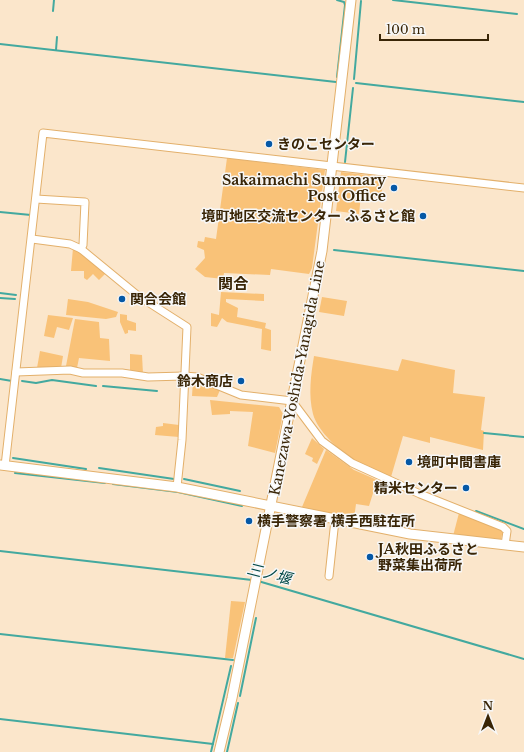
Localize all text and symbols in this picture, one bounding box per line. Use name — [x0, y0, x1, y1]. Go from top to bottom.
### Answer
scale bar — [380, 16, 488, 42]
text: 100 m — [386, 22, 425, 37]
place label: きのこセンター — [277, 135, 375, 153]
marker: きのこセンター — [264, 139, 274, 149]
place label: Sakaimachi Summary Post Office — [222, 171, 387, 205]
marker: Sakaimachi Summary Post Office — [389, 183, 399, 193]
place label: 境町地区交流センター ふるさと館 — [201, 207, 415, 225]
marker: 境町地区交流センター ふるさと館 — [418, 211, 428, 221]
street label: Kanezawa-Yoshida-Yanagida Line — [265, 259, 329, 497]
district label: 関合 — [218, 274, 249, 293]
place label: 関合会館 — [130, 290, 186, 308]
marker: 関合会館 — [117, 294, 127, 304]
place label: 鈴木商店 — [177, 372, 233, 390]
marker: 鈴木商店 — [236, 376, 246, 386]
place label: 境町中間書庫 — [417, 453, 501, 471]
marker: 境町中間書庫 — [404, 457, 414, 467]
place label: 精米センター — [374, 479, 458, 497]
marker: 精米センター — [461, 483, 471, 493]
place label: 横手警察署 横手西駐在所 — [257, 512, 415, 530]
marker: 横手警察署 横手西駐在所 — [244, 516, 254, 526]
place label: JA秋田ふるさと 野菜集出荷所 — [375, 540, 479, 574]
marker: JA秋田ふるさと 野菜集出荷所 — [365, 552, 375, 562]
water label: 三ノ堰 — [245, 559, 296, 589]
north arrow — [468, 696, 508, 736]
text: N — [483, 699, 494, 713]

